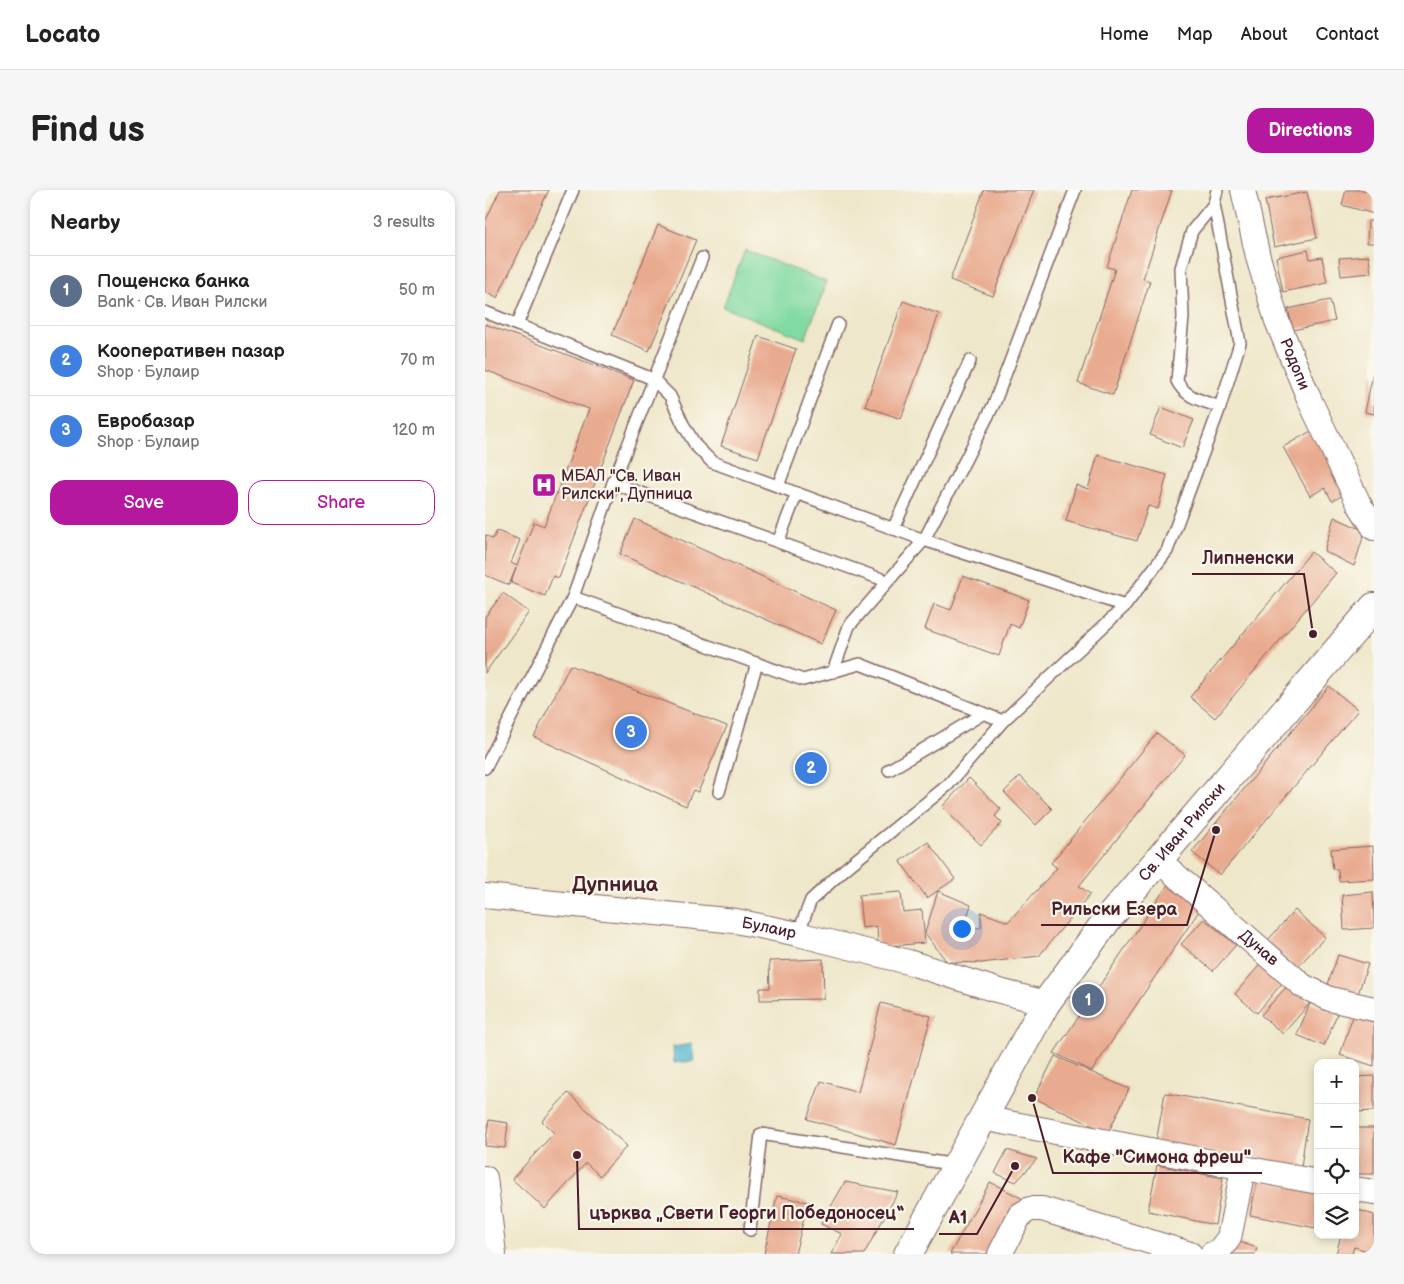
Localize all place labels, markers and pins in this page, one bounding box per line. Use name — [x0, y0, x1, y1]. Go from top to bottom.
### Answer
place label: МБАЛ "Св. Иван Рилски", Дупница — [561, 467, 693, 504]
hospital icon: МБАЛ "Св. Иван Рилски", Дупница — [531, 472, 557, 498]
callout: Липненски — [1192, 541, 1304, 574]
pin: 3 — [615, 713, 647, 751]
pin: 2 — [795, 749, 827, 787]
callout: Рильски Езера — [1041, 892, 1187, 925]
pin: 1 — [1072, 981, 1104, 1019]
callout: Кафе "Симона фреш" — [1053, 1140, 1262, 1173]
callout: църква „Свети Георги Победоносец“ — [579, 1196, 914, 1229]
callout: A1 — [939, 1201, 977, 1234]

